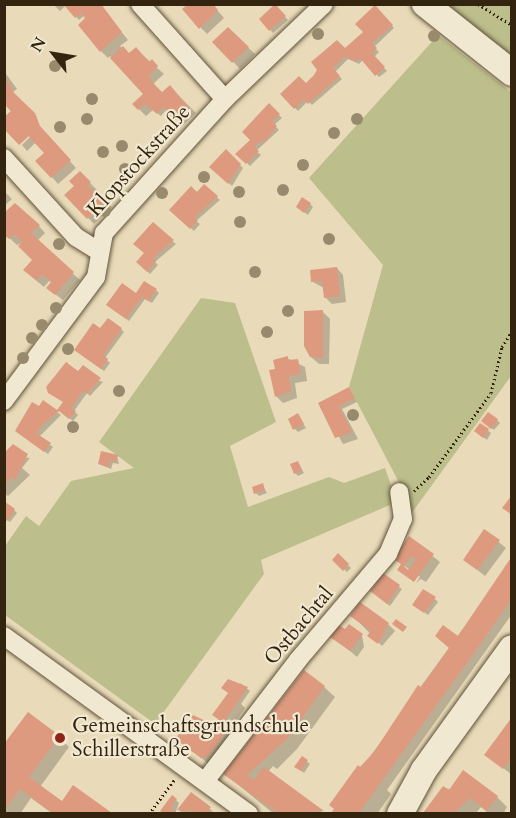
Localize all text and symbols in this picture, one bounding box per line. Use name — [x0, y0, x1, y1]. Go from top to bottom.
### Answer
north arrow — [24, 24, 84, 84]
text: N — [26, 33, 52, 56]
street label: Klopstockstraße — [82, 100, 196, 222]
street label: Ostbachtal — [259, 582, 339, 670]
place label: Gemeinschaftsgrundschule Schillerstraße — [72, 713, 309, 763]
marker: Gemeinschaftsgrundschule Schillerstraße — [53, 731, 67, 745]

